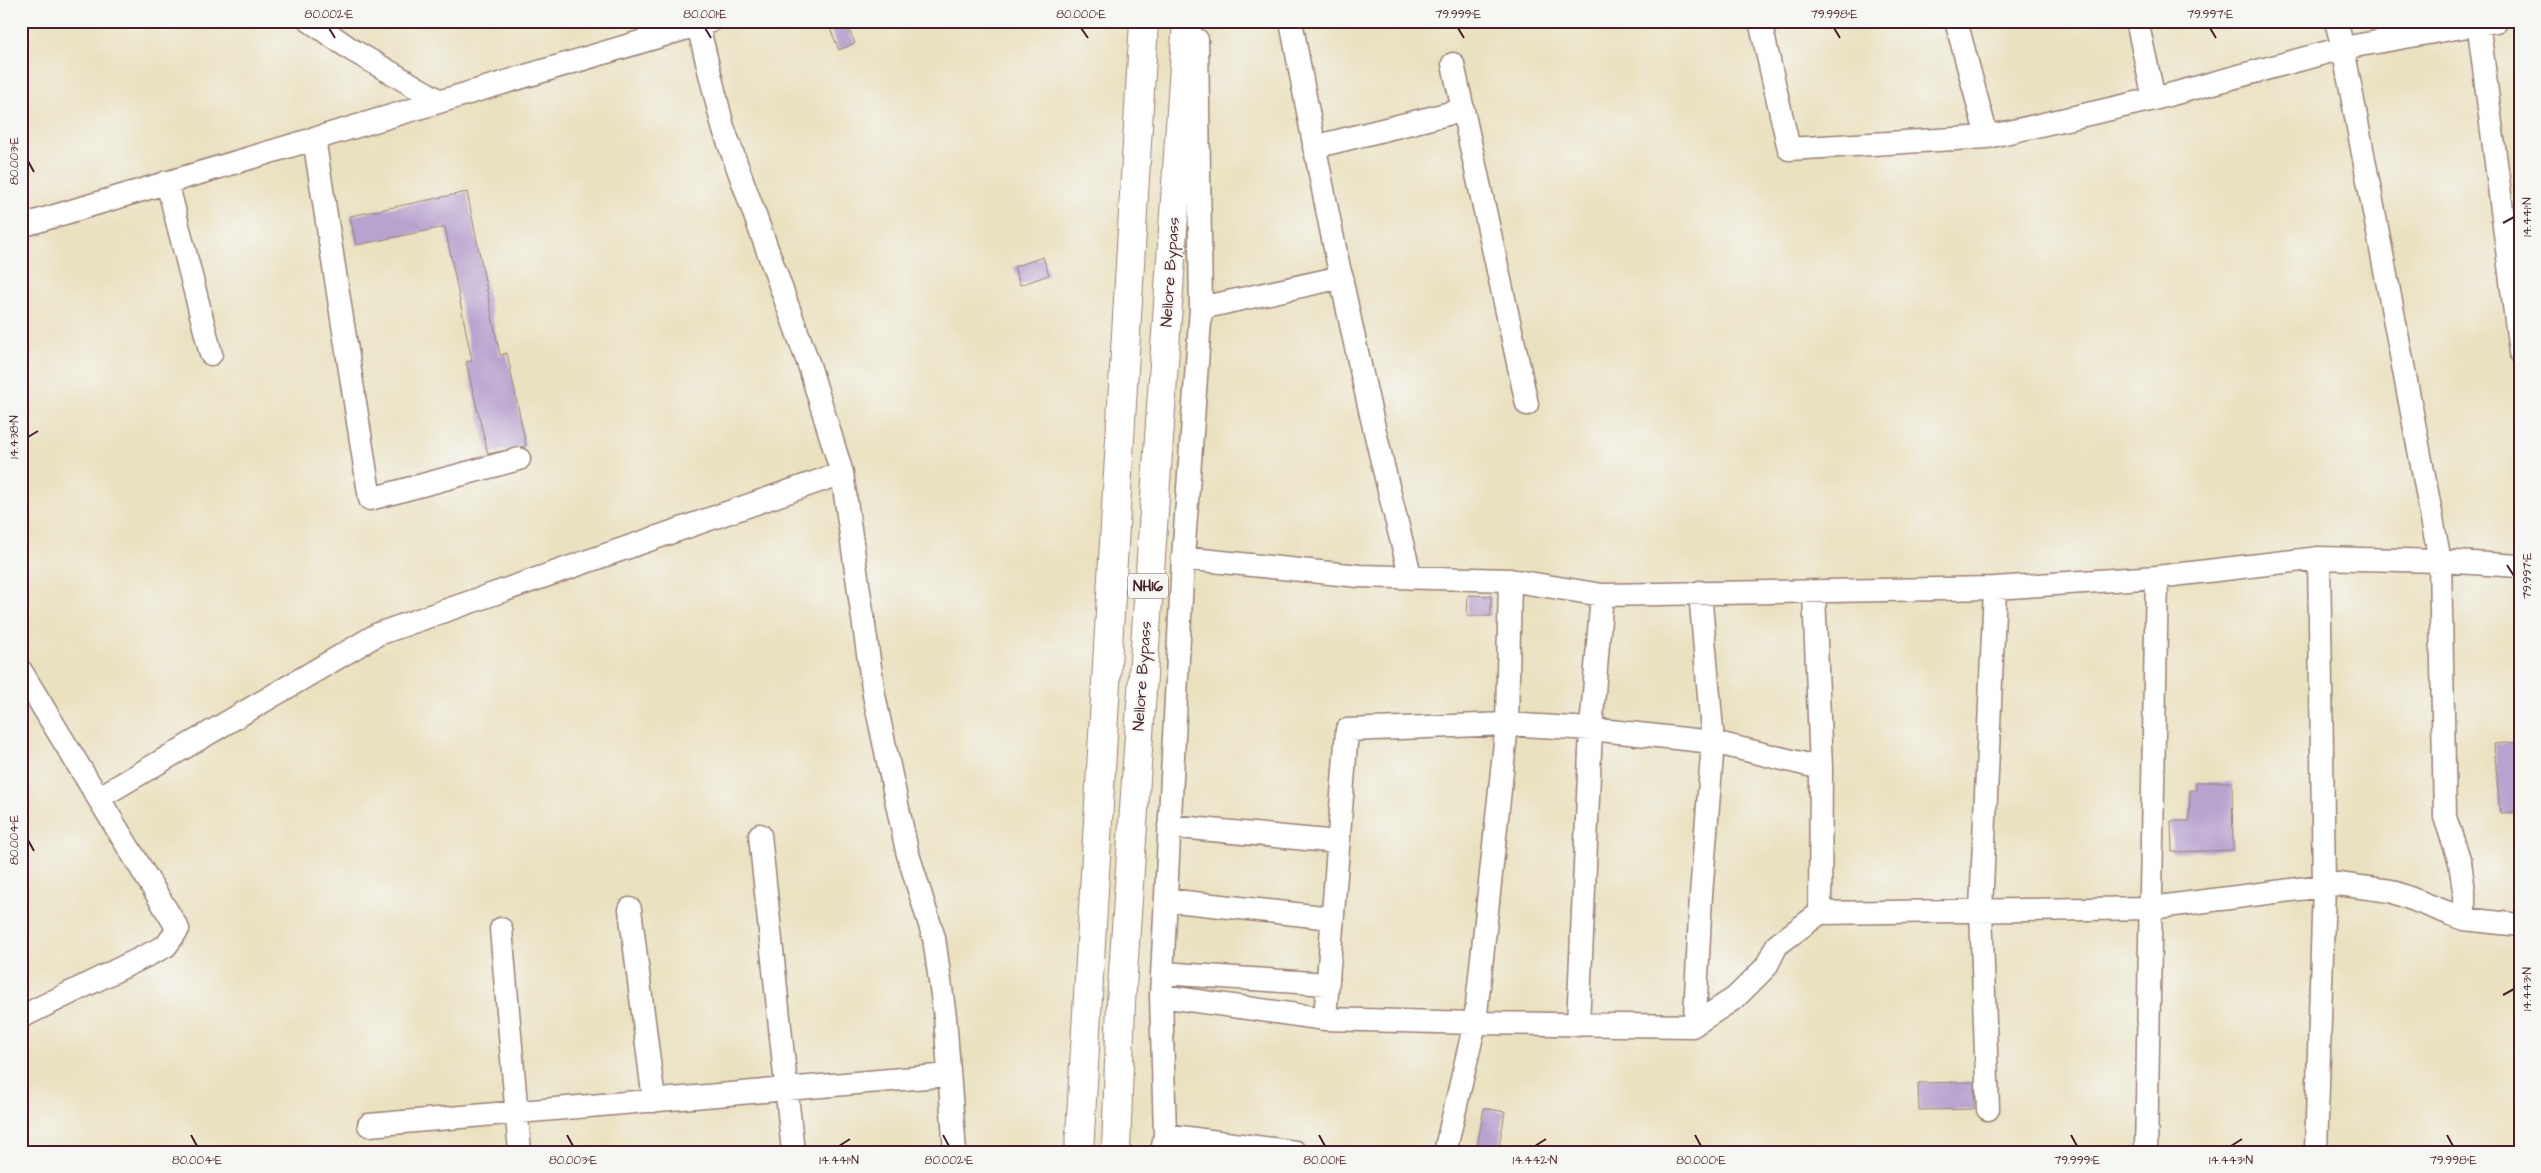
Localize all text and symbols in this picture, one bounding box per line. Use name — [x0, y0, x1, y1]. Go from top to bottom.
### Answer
text: 80.002°E — [305, 6, 353, 23]
text: 80.001°E — [683, 6, 727, 23]
text: 80.000°E — [1056, 6, 1106, 23]
text: 79.999°E — [1435, 6, 1481, 23]
text: 79.998°E — [1810, 6, 1858, 23]
text: 79.997°E — [2187, 6, 2233, 23]
text: 80.003°E — [6, 137, 23, 185]
text: 14.441°N — [2519, 197, 2536, 237]
street label: Nellore Bypass — [1155, 216, 1186, 328]
text: 14.438°N — [6, 415, 23, 459]
text: 79.997°E — [2519, 553, 2536, 599]
road number: NH16 — [1128, 574, 1168, 598]
street label: Nellore Bypass — [1127, 620, 1158, 732]
text: 80.004°E — [6, 815, 23, 865]
text: 14.443°N — [2519, 967, 2536, 1011]
text: 80.004°E — [172, 1152, 222, 1169]
text: 80.003°E — [549, 1152, 597, 1169]
text: 14.441°N — [819, 1152, 859, 1169]
text: 80.002°E — [925, 1152, 973, 1169]
text: 80.001°E — [1303, 1152, 1347, 1169]
text: 14.442°N — [1513, 1152, 1558, 1169]
text: 80.000°E — [1676, 1152, 1726, 1169]
text: 79.999°E — [2054, 1152, 2100, 1169]
text: 14.443°N — [2209, 1152, 2253, 1169]
text: 79.998°E — [2429, 1152, 2477, 1169]

